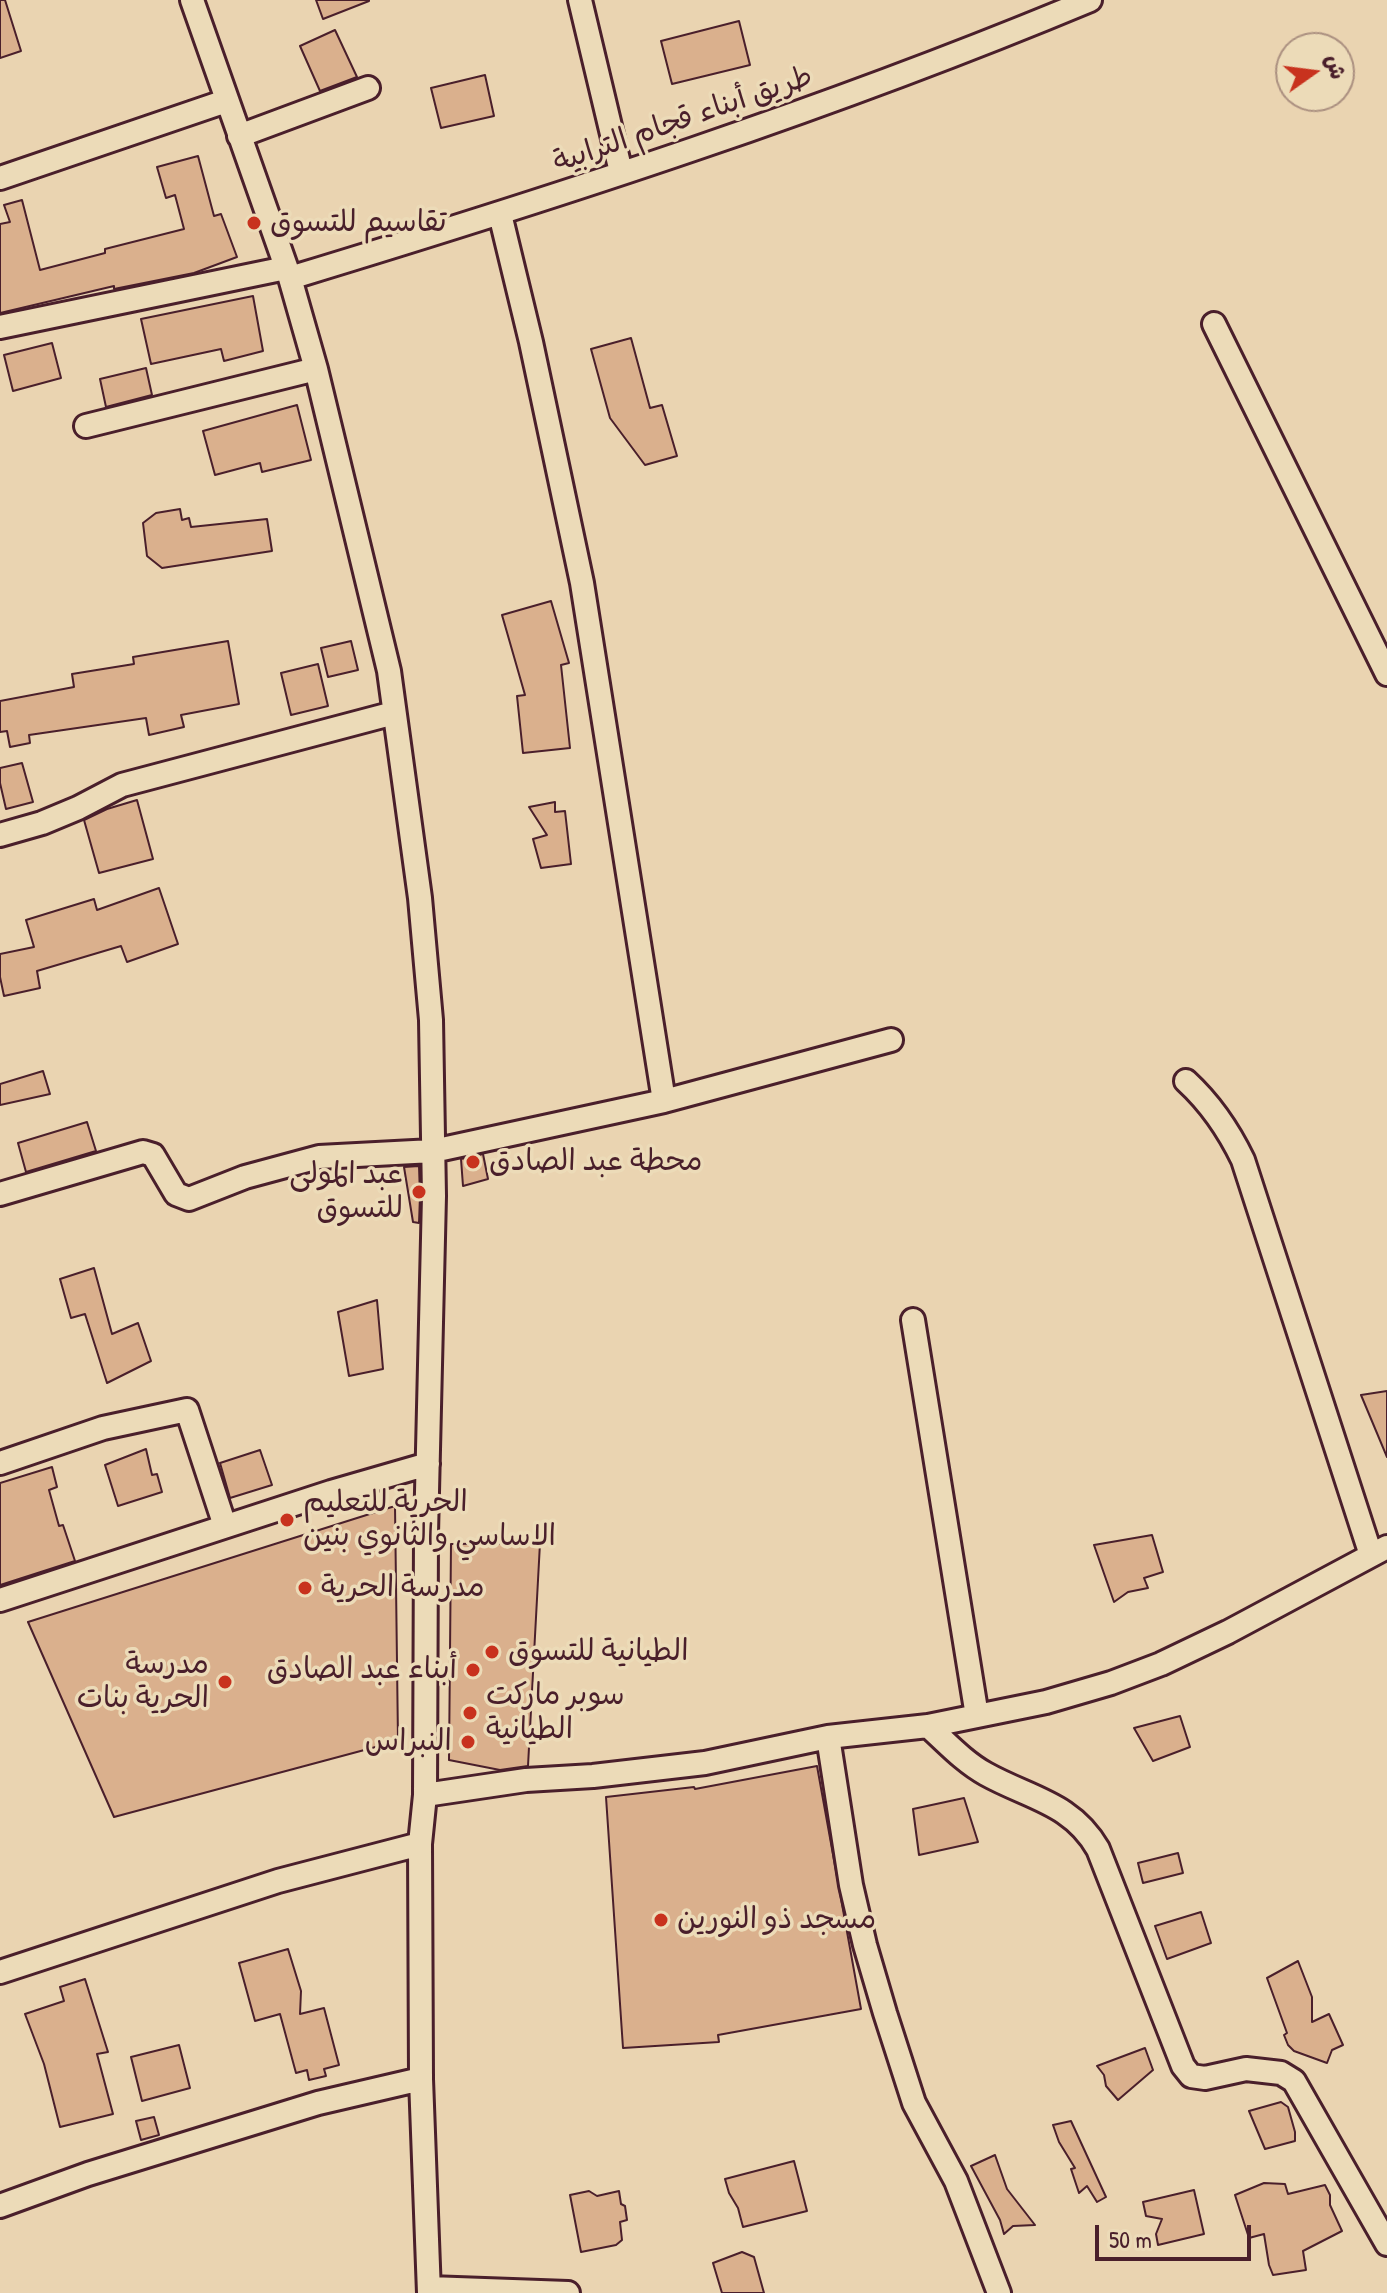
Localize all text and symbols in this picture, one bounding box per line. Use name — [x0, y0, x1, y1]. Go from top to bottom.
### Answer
north arrow — [1275, 32, 1355, 112]
text: ش — [1319, 51, 1354, 82]
street label: طريق أبناء قجام الترابية — [549, 59, 817, 181]
place label: تقاسيم للتسوق — [270, 205, 447, 241]
marker: تقاسيم للتسوق — [245, 214, 263, 232]
place label: محطة عبد الصادق — [489, 1144, 702, 1180]
marker: محطة عبد الصادق — [464, 1153, 482, 1171]
place label: عبد المولى للتسوق — [289, 1157, 403, 1228]
marker: عبد المولى للتسوق — [410, 1183, 428, 1201]
place label: الحرية للتعليم الاساسي والثانوي بنين — [303, 1485, 556, 1556]
marker: الحرية للتعليم الاساسي والثانوي بنين — [278, 1511, 296, 1529]
place label: مدرسة الحرية — [321, 1570, 485, 1606]
marker: مدرسة الحرية — [296, 1579, 314, 1597]
place label: الطيانية للتسوق — [508, 1634, 689, 1670]
marker: الطيانية للتسوق — [483, 1643, 501, 1661]
place label: مدرسة الحرية بنات — [77, 1647, 209, 1718]
place label: أبناء عبد الصادق — [267, 1652, 457, 1688]
marker: أبناء عبد الصادق — [464, 1661, 482, 1679]
marker: مدرسة الحرية بنات — [216, 1673, 234, 1691]
place label: سوبر ماركت الطيانية — [486, 1678, 625, 1748]
marker: سوبر ماركت الطيانية — [461, 1704, 479, 1722]
place label: النبراس — [365, 1724, 452, 1760]
marker: النبراس — [459, 1733, 477, 1751]
place label: مسجد ذو النورين — [677, 1902, 876, 1938]
marker: مسجد ذو النورين — [652, 1911, 670, 1929]
scale bar — [1099, 2209, 1255, 2259]
text: 50 m — [1109, 2223, 1152, 2255]

